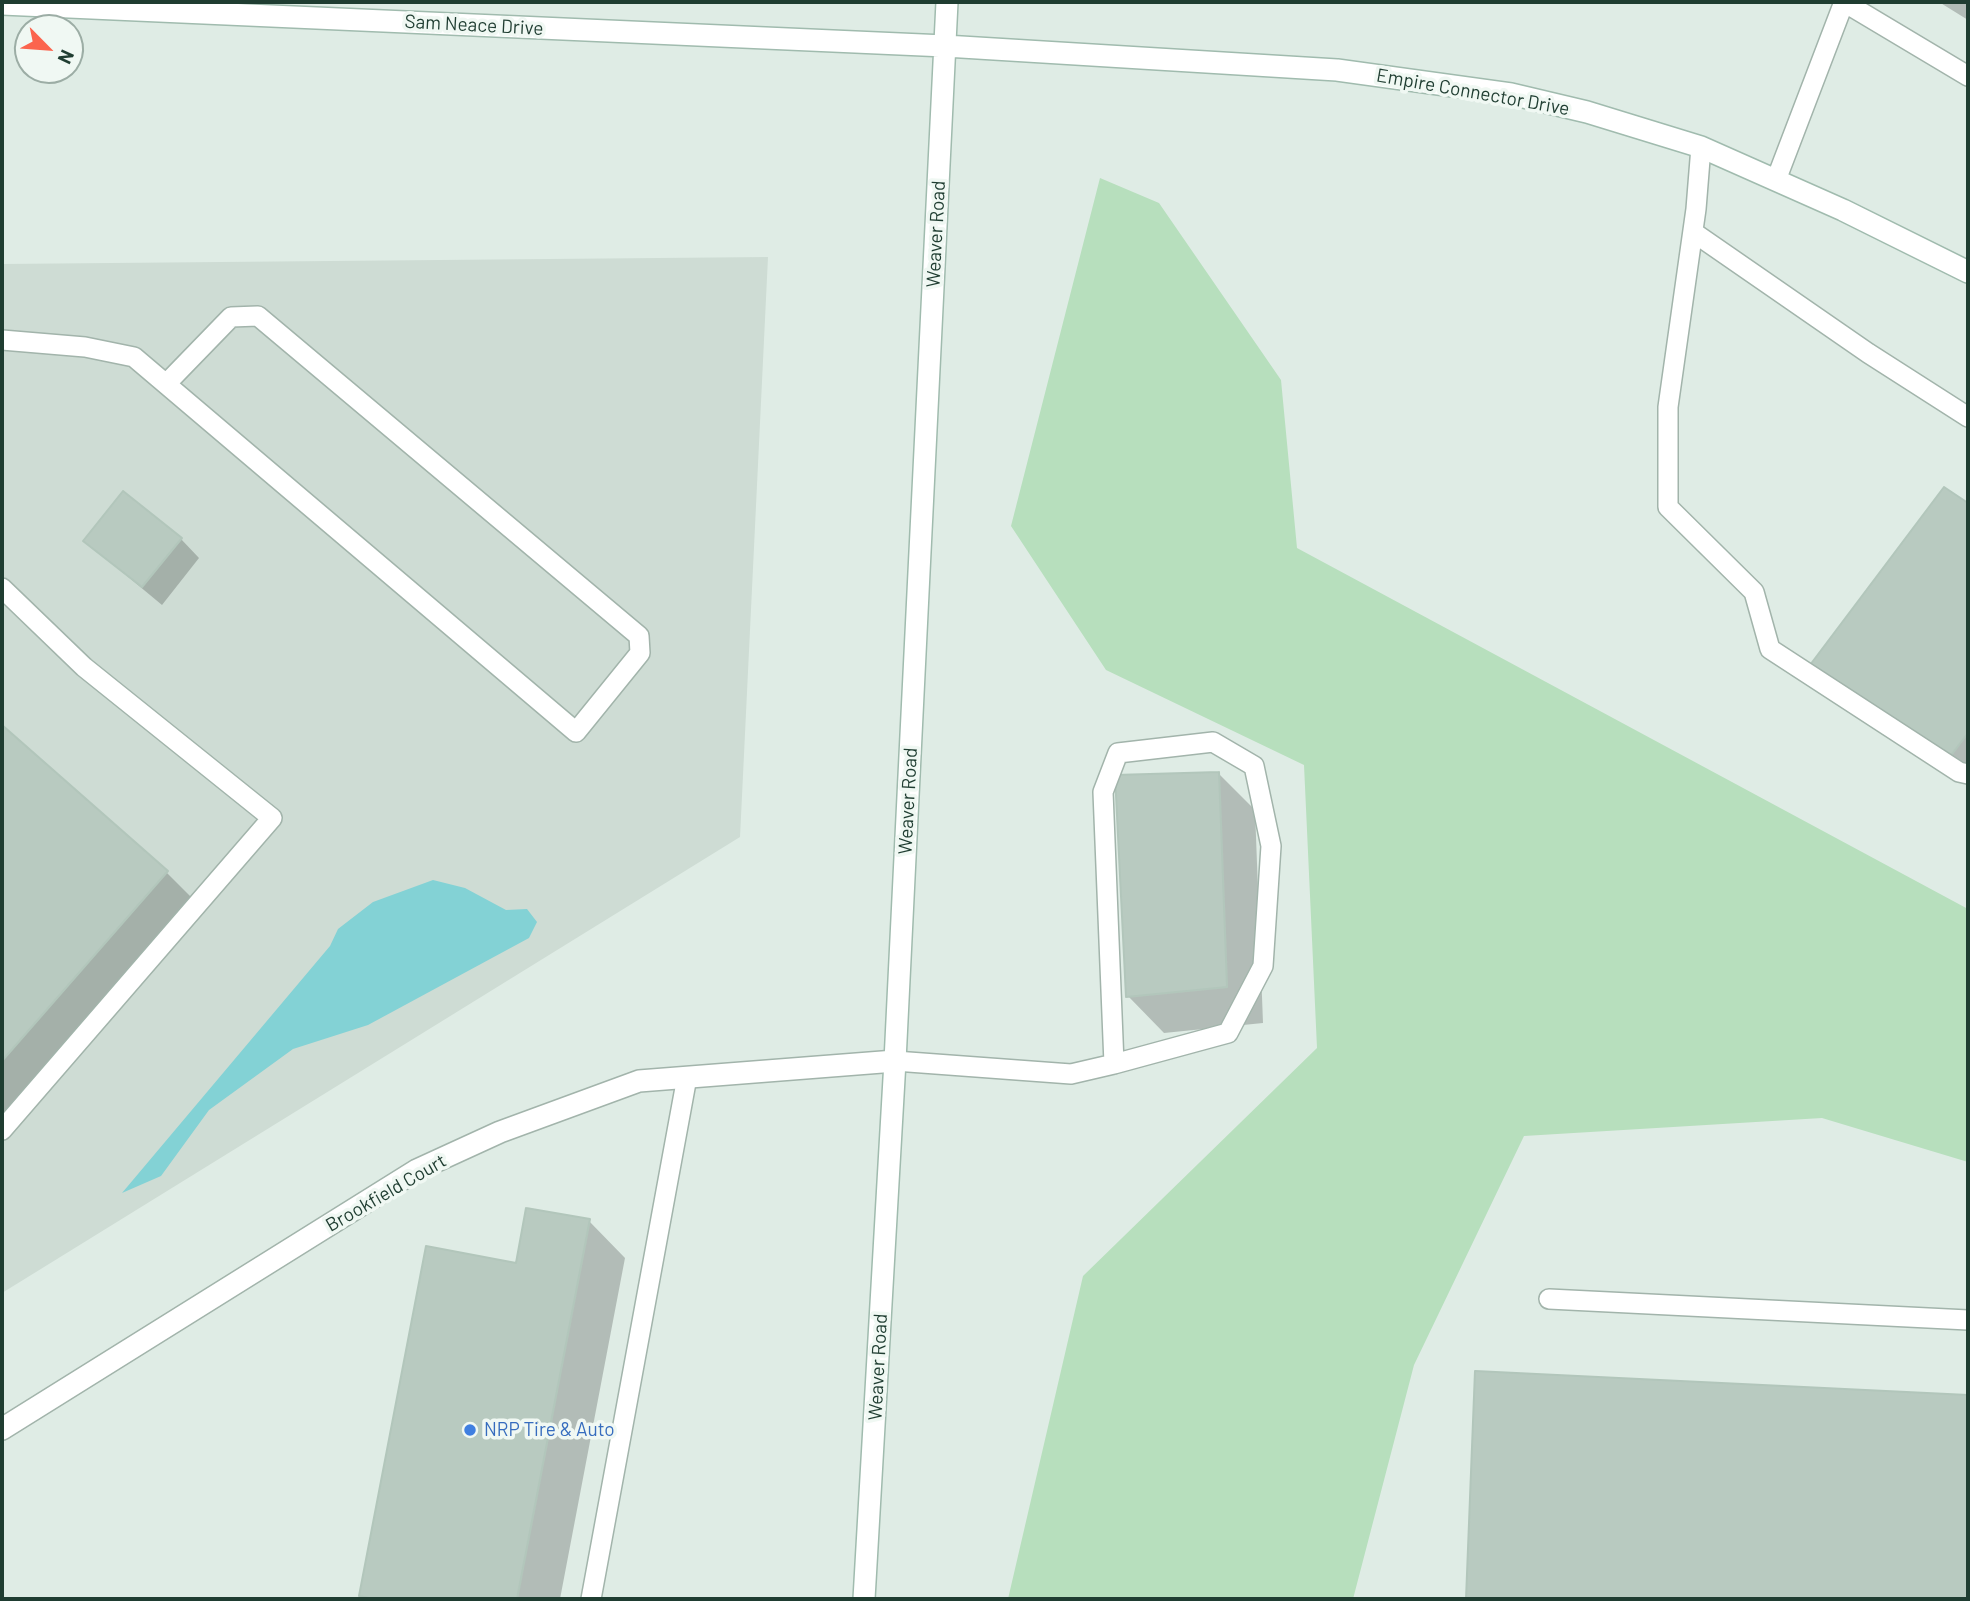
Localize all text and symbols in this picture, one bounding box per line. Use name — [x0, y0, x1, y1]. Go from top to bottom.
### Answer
street label: Sam Neace Drive — [404, 10, 544, 40]
north arrow — [14, 14, 84, 84]
text: N — [54, 47, 80, 68]
street label: Empire Connector Drive — [1375, 64, 1571, 120]
street label: Weaver Road — [922, 180, 950, 288]
street label: Weaver Road — [894, 747, 922, 855]
street label: Brookfield Court — [322, 1149, 450, 1237]
street label: Weaver Road — [864, 1313, 892, 1421]
place label: NRP Tire & Auto — [484, 1419, 615, 1441]
marker: NRP Tire & Auto — [462, 1422, 478, 1438]

